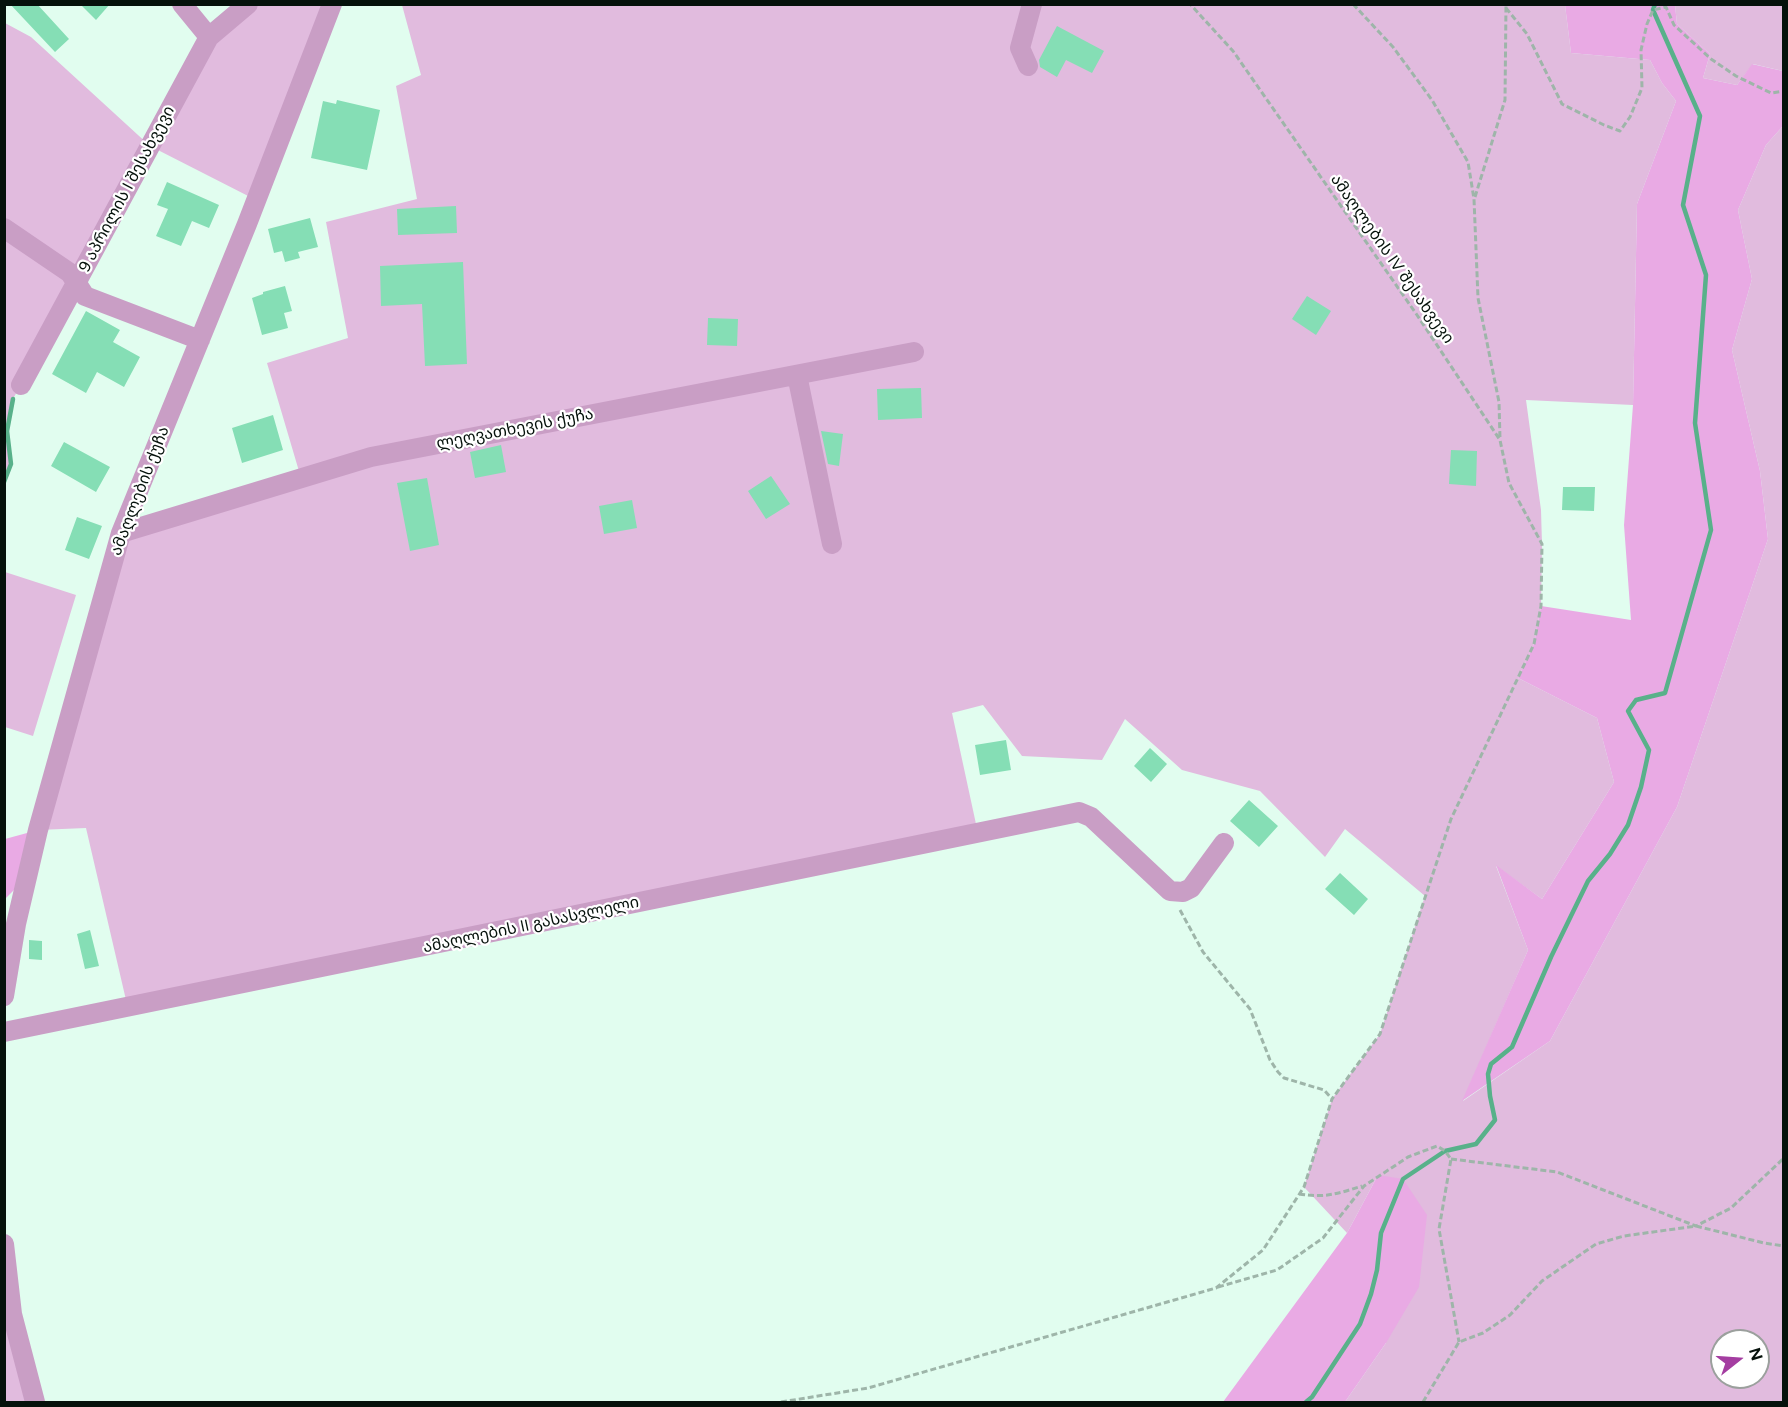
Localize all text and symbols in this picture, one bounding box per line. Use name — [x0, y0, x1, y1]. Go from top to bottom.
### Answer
street label: 9 აპრილის I შესახვევი — [75, 103, 179, 275]
street label: ამაღლების IV შესახვევი — [1326, 171, 1458, 347]
street label: ლეღვათხევის ქუჩა — [435, 404, 595, 454]
street label: ამაღლების ქუჩა — [107, 424, 173, 558]
street label: ამაღლების II გასასვლელი — [421, 893, 641, 957]
north arrow — [1710, 1329, 1770, 1389]
text: N — [1745, 1345, 1767, 1363]

